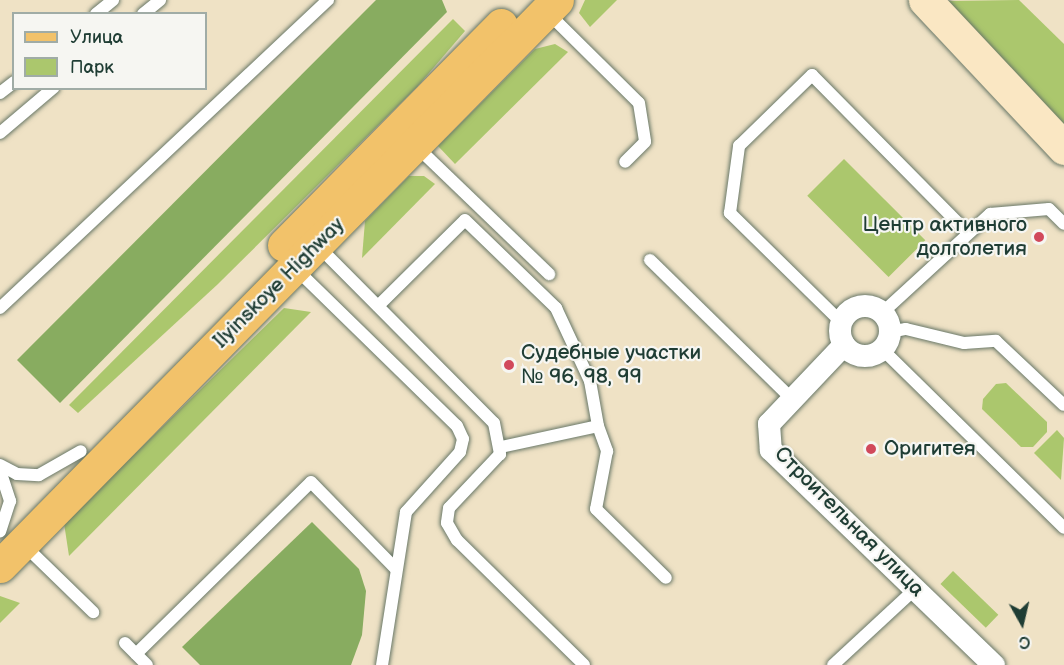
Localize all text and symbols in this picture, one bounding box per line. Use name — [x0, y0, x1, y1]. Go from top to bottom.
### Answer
legend — [12, 12, 207, 90]
text: Улица — [70, 27, 123, 48]
text: Парк — [70, 57, 114, 78]
street label: Ilyinskoye Highway — [208, 212, 350, 354]
place label: Центр активного долголетия — [863, 212, 1027, 262]
marker: Центр активного долголетия — [1032, 230, 1046, 244]
place label: Судебные участки № 96, 98, 99 — [521, 340, 701, 390]
marker: Судебные участки № 96, 98, 99 — [502, 358, 516, 372]
place label: Оригитея — [884, 436, 976, 462]
marker: Оригитея — [862, 440, 880, 458]
street label: Строительная улица — [769, 442, 929, 602]
north arrow — [992, 593, 1052, 653]
text: С — [1018, 631, 1031, 652]

